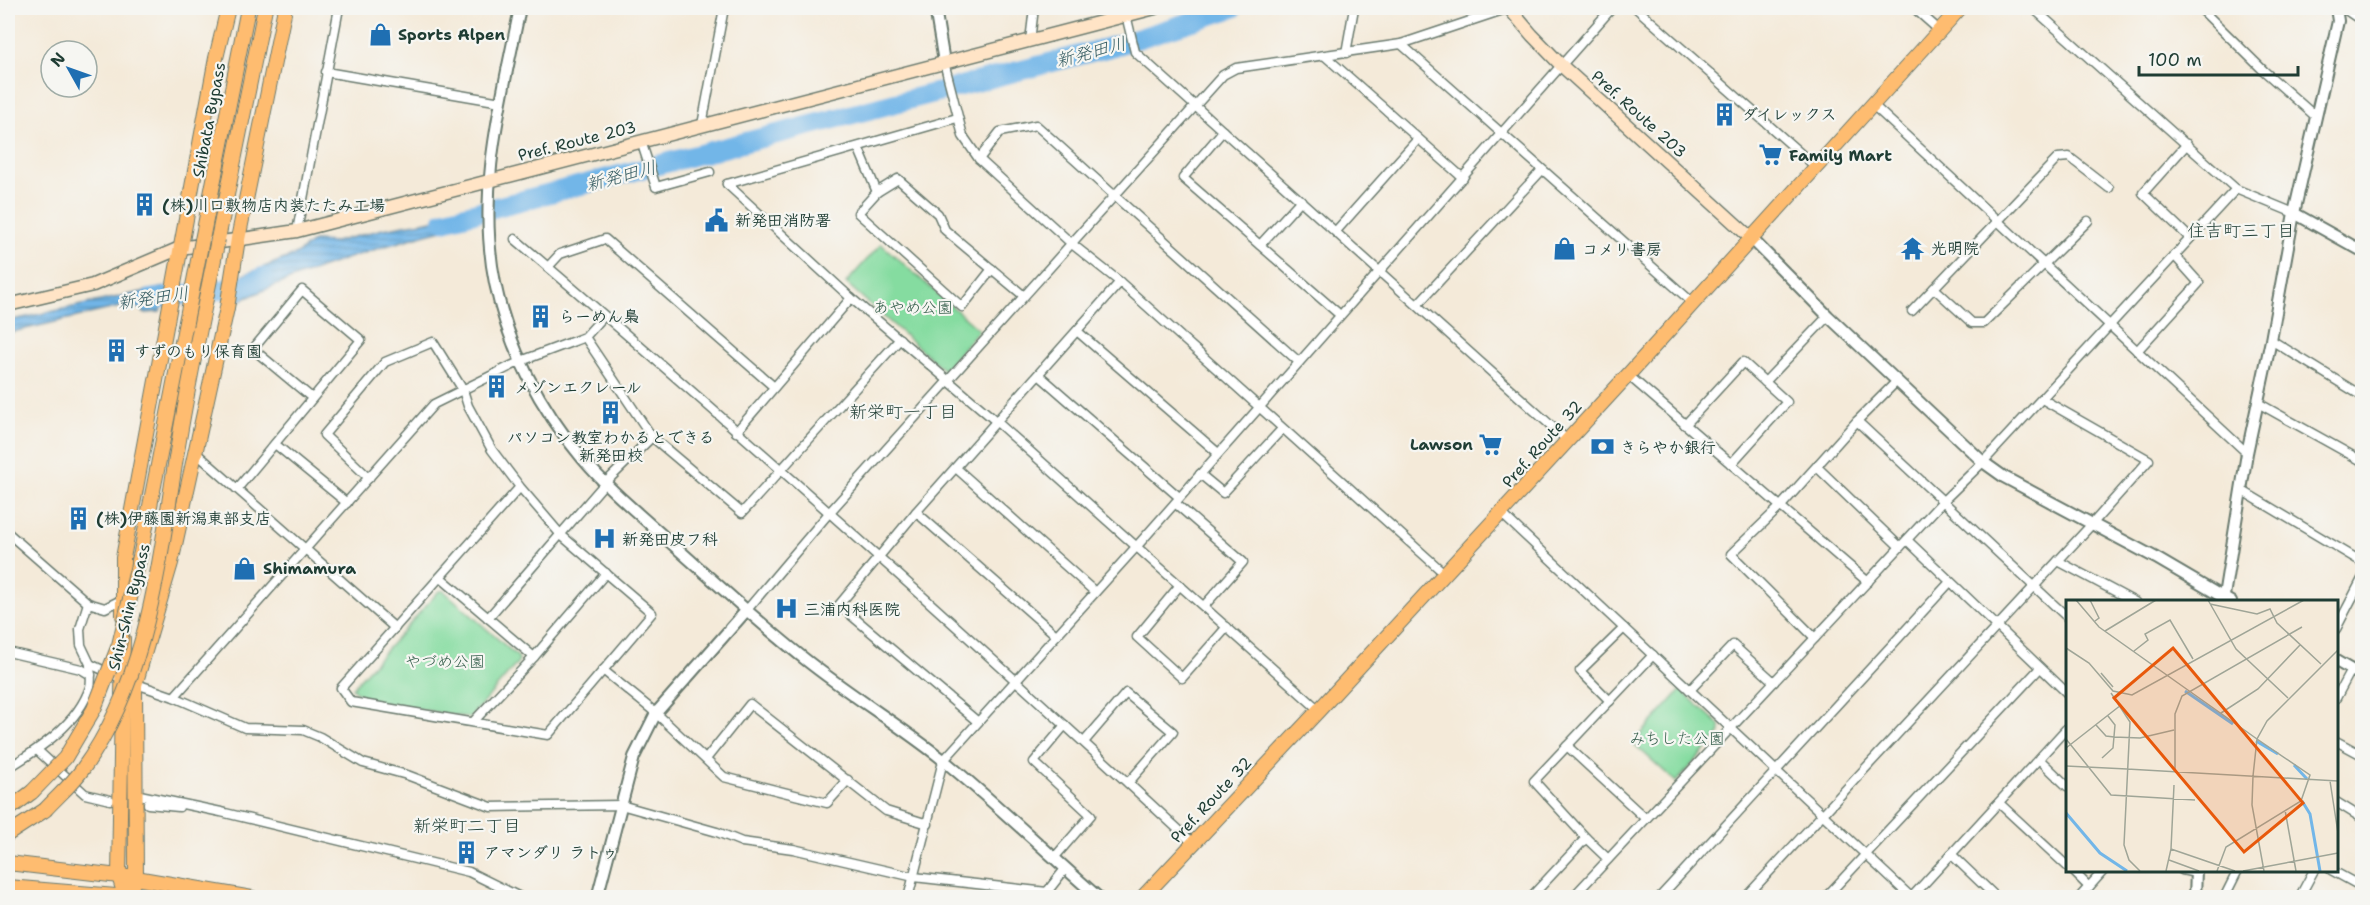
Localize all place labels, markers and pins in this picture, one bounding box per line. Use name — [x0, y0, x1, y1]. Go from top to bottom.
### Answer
shop icon: Sports Alpen — [367, 21, 393, 47]
place label: Sports Alpen — [398, 24, 505, 45]
building icon: ダイレックス — [1711, 101, 1737, 127]
place label: ダイレックス — [1742, 104, 1836, 125]
supermarket icon: Family Mart — [1758, 142, 1784, 168]
place label: Family Mart — [1789, 145, 1892, 166]
building icon: (株)川口敷物店内装たたみ工場 — [131, 192, 157, 218]
place label: (株)川口敷物店内装たたみ工場 — [162, 195, 385, 216]
public building icon: 新発田消防署 — [704, 207, 730, 233]
place label: 新発田消防署 — [735, 210, 831, 231]
temple icon: 光明院 — [1900, 235, 1926, 261]
shop icon: コメリ書房 — [1551, 236, 1577, 262]
place label: 光明院 — [1931, 238, 1979, 259]
place label: コメリ書房 — [1582, 239, 1662, 260]
building icon: らーめん梟 — [528, 303, 554, 329]
place label: らーめん梟 — [559, 306, 639, 327]
building icon: すずのもり保育園 — [103, 338, 129, 364]
place label: すずのもり保育園 — [134, 341, 262, 362]
building icon: メゾンエクレール — [483, 374, 509, 400]
place label: メゾンエクレール — [514, 377, 642, 398]
building icon: パソコン教室わかるとできる 新発田校 — [598, 399, 624, 425]
place label: パソコン教室わかるとできる 新発田校 — [507, 427, 715, 466]
supermarket icon: Lawson — [1478, 431, 1504, 457]
place label: Lawson — [1410, 434, 1473, 455]
bank icon: きらやか銀行 — [1589, 434, 1615, 460]
place label: きらやか銀行 — [1620, 437, 1716, 458]
building icon: (株)伊藤園新潟東部支店 — [65, 505, 91, 531]
place label: (株)伊藤園新潟東部支店 — [96, 508, 271, 529]
hospital icon: 新発田皮フ科 — [591, 526, 617, 552]
place label: 新発田皮フ科 — [622, 529, 718, 550]
shop icon: Shimamura — [232, 555, 258, 581]
place label: Shimamura — [263, 558, 356, 579]
hospital icon: 三浦内科医院 — [773, 596, 799, 622]
place label: 三浦内科医院 — [804, 599, 900, 620]
building icon: アマンダリ ラトゥ — [453, 839, 479, 865]
place label: アマンダリ ラトゥ — [484, 842, 618, 863]

